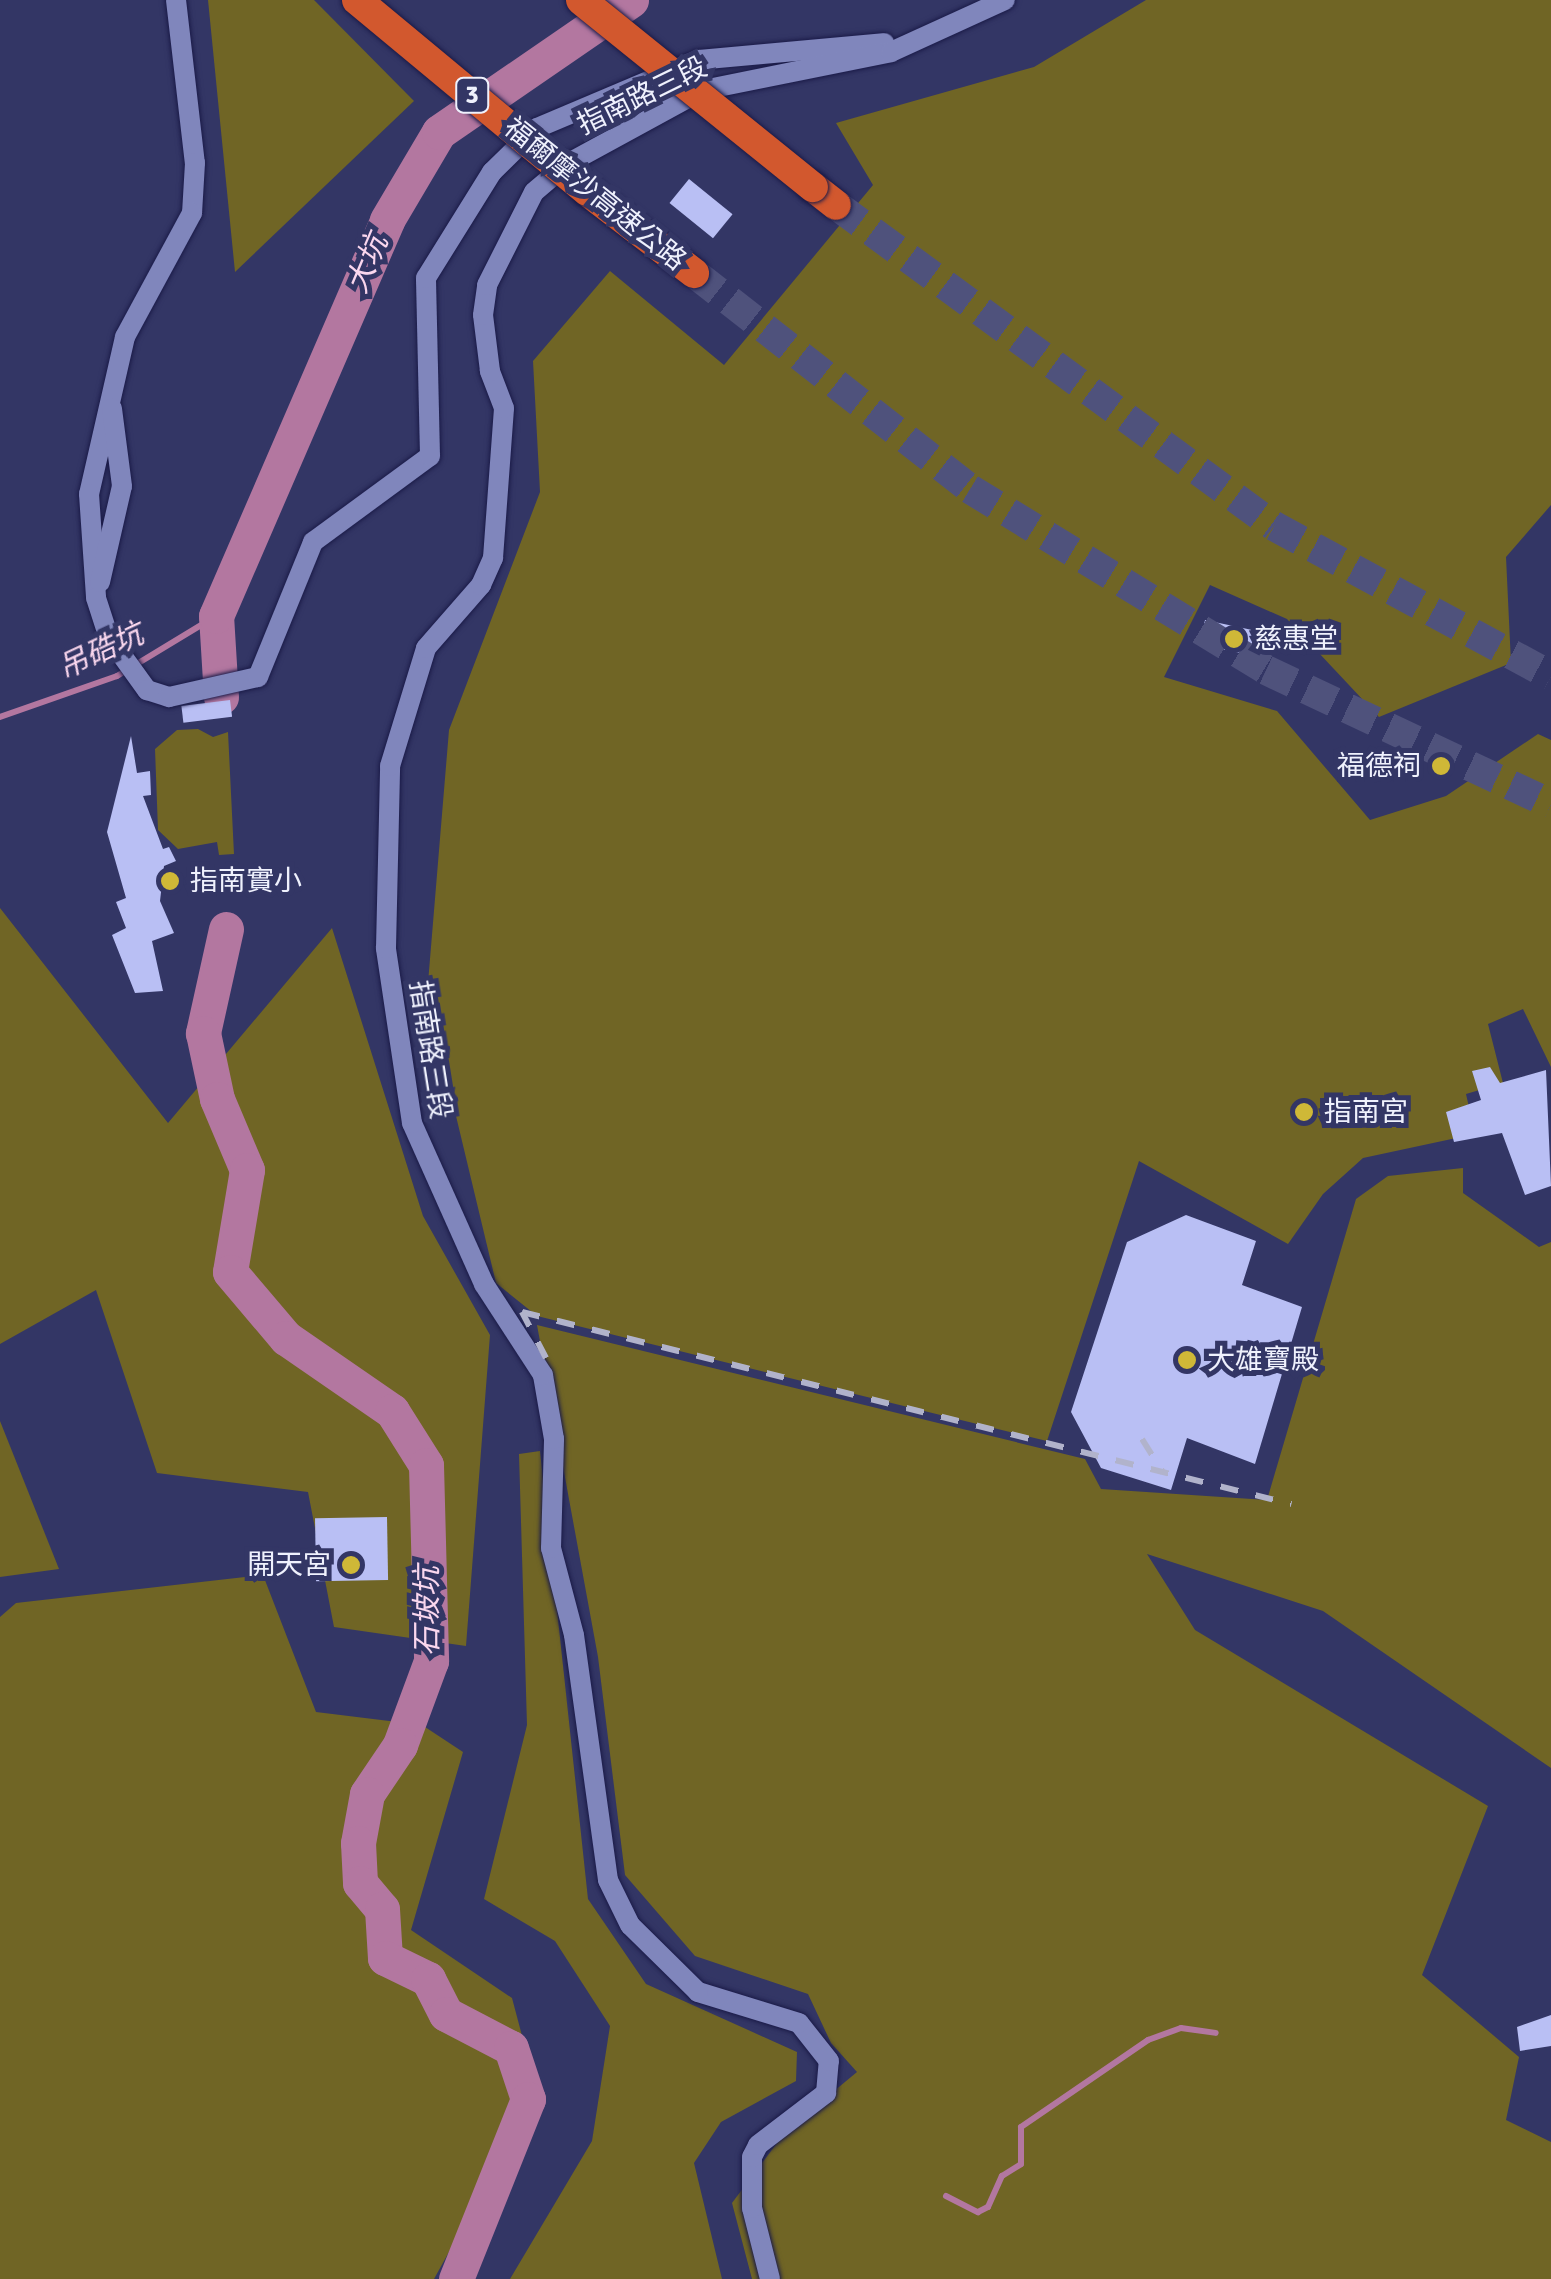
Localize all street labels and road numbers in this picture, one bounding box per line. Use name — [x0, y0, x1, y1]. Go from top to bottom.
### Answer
street label: 指南路三段 — [572, 50, 712, 142]
road number: 3 — [454, 75, 490, 115]
street label: 福爾摩沙高速公路 — [497, 110, 693, 278]
street label: 指南路三段 — [402, 978, 458, 1122]

